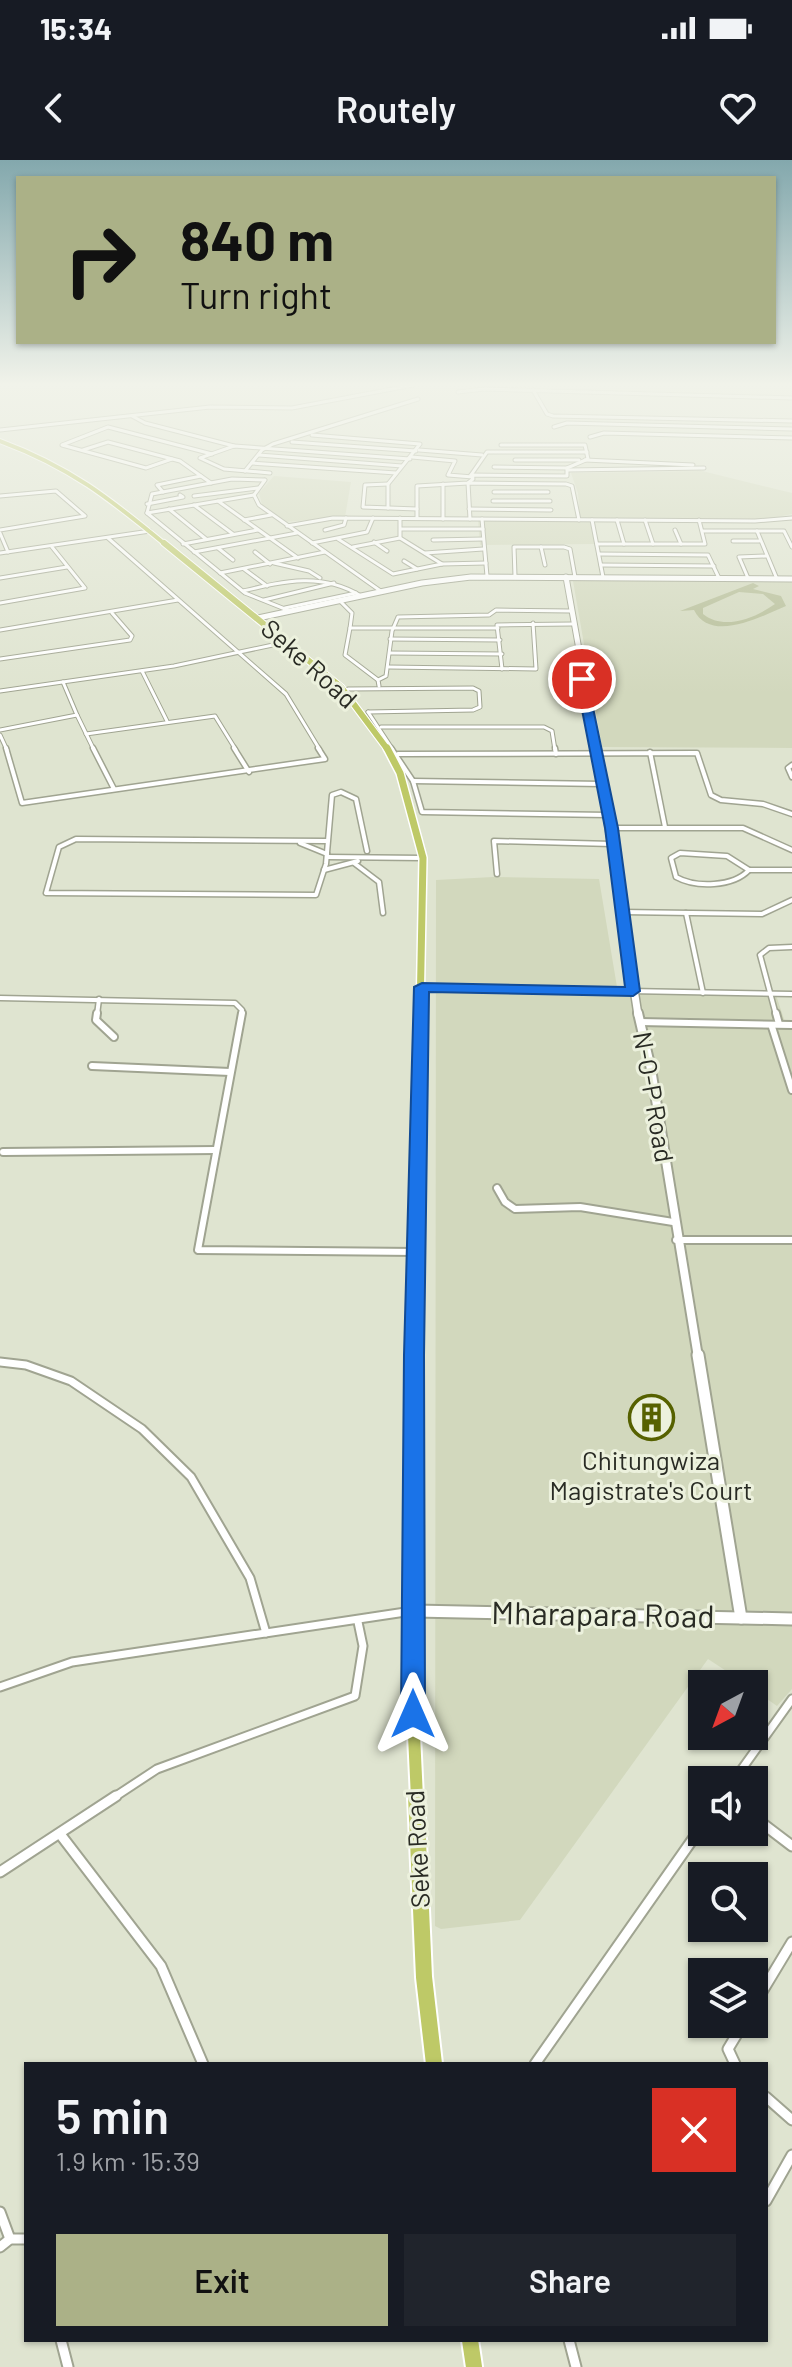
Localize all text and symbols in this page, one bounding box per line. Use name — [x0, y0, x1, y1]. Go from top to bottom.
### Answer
text: 15:34 — [40, 10, 112, 46]
icon: back — [32, 86, 76, 130]
icon: heart — [716, 86, 760, 130]
text: Routely — [336, 87, 456, 130]
text: 840 m — [180, 205, 334, 272]
icon: right — [48, 208, 152, 312]
text: Turn right — [180, 273, 332, 316]
street label: Seke Road — [256, 612, 364, 714]
pin — [548, 645, 616, 713]
icon: arrive — [560, 657, 604, 701]
street label: N-O-P Road — [628, 1029, 681, 1165]
building icon: Chitungwiza Magistrate's Court — [627, 1394, 675, 1442]
place label: Chitungwiza Magistrate's Court — [549, 1444, 753, 1505]
street label: Mharapara Road — [491, 1592, 715, 1634]
north arrow — [688, 1670, 768, 1750]
map controls — [688, 1670, 768, 2038]
position arrow — [371, 1672, 455, 1756]
button: sound — [688, 1766, 768, 1846]
street label: Seke Road — [398, 1789, 435, 1909]
button: search — [688, 1862, 768, 1942]
button: layers — [688, 1958, 768, 2038]
text: 5 min — [56, 2086, 169, 2144]
button: close — [652, 2088, 736, 2172]
text: 1.9 km · 15:39 — [56, 2145, 200, 2176]
button: Exit — [56, 2234, 388, 2326]
button: Share — [404, 2234, 736, 2326]

